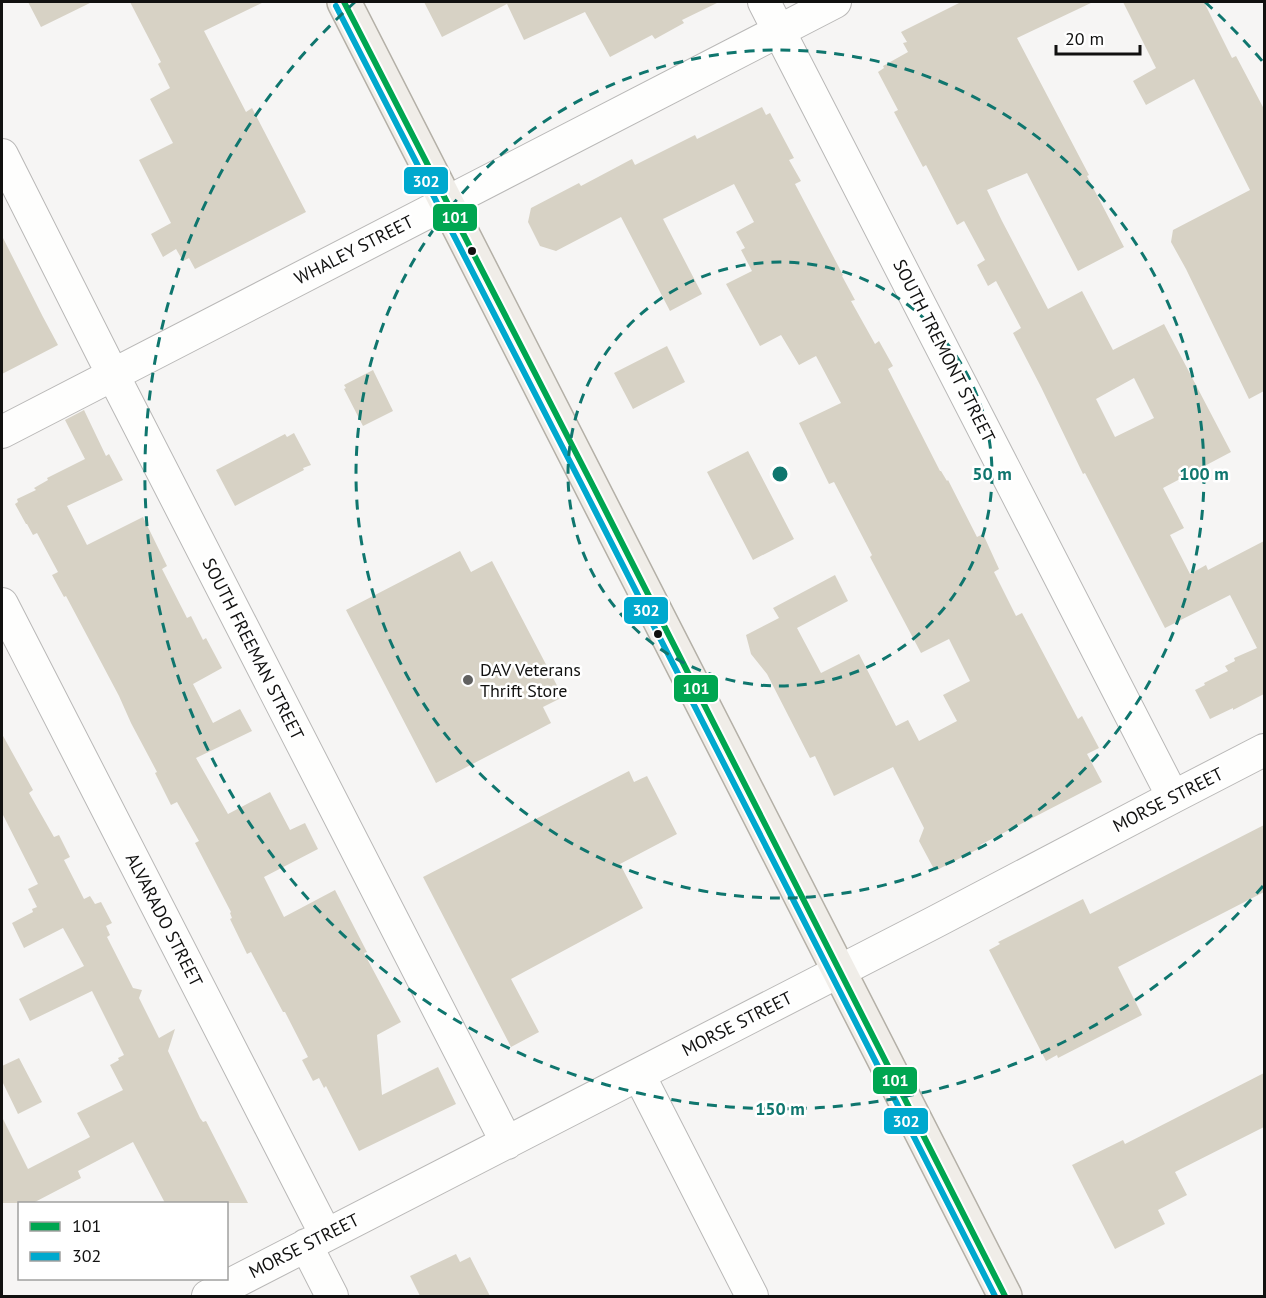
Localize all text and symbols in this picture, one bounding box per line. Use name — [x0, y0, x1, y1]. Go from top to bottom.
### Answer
scale bar — [1056, 18, 1140, 56]
text: 20 m — [1065, 27, 1104, 50]
line badge: 302 — [403, 166, 449, 195]
text: 302 — [412, 171, 440, 191]
line badge: 101 — [432, 203, 478, 232]
text: 101 — [441, 207, 469, 227]
street label: WHALEY STREET — [290, 210, 417, 289]
unlabelled marker — [466, 245, 478, 257]
street label: SOUTH TREMONT STREET — [888, 255, 1001, 446]
text: 50 m — [972, 462, 1012, 485]
text: 100 m — [1179, 462, 1229, 485]
centre of rings — [770, 464, 790, 484]
street label: SOUTH FREEMAN STREET — [198, 554, 309, 744]
line badge: 302 — [623, 596, 669, 625]
text: 302 — [632, 600, 660, 620]
unlabelled marker — [652, 628, 664, 640]
place label: DAV Veterans Thrift Store — [480, 658, 581, 702]
marker: DAV Veterans Thrift Store — [461, 673, 475, 687]
line badge: 101 — [673, 674, 719, 703]
text: 101 — [682, 678, 710, 698]
street label: MORSE STREET — [1109, 762, 1227, 837]
street label: ALVARADO STREET — [121, 849, 208, 991]
street label: MORSE STREET — [678, 986, 796, 1061]
line badge: 101 — [872, 1066, 918, 1095]
text: 101 — [881, 1070, 909, 1090]
text: 150 m — [755, 1097, 805, 1120]
line badge: 302 — [883, 1107, 929, 1135]
text: 302 — [892, 1111, 920, 1131]
legend — [18, 1202, 228, 1280]
street label: MORSE STREET — [245, 1208, 363, 1283]
text: 101 — [72, 1214, 101, 1237]
text: 302 — [72, 1244, 101, 1267]

